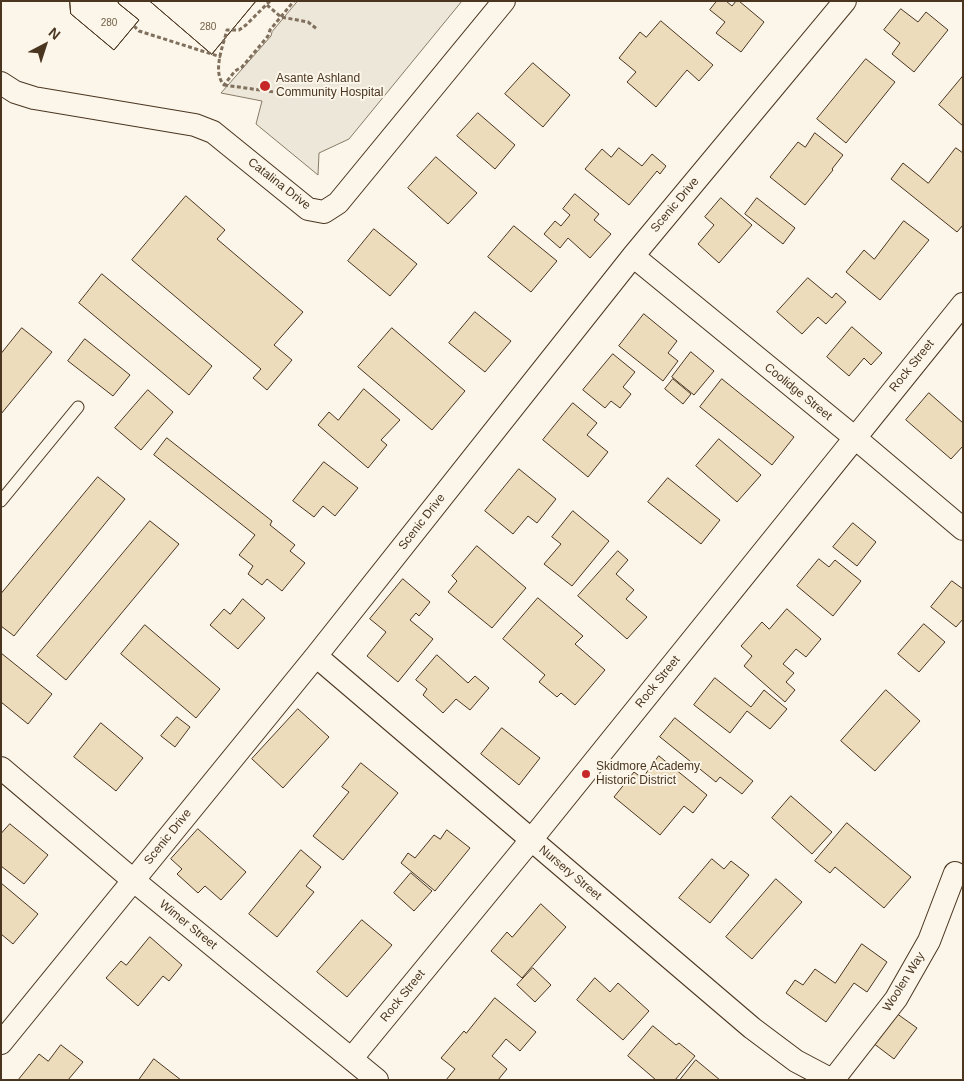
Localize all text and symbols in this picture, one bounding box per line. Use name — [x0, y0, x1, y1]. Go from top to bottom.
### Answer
house number: 280 — [101, 17, 117, 29]
north arrow — [20, 20, 70, 70]
house number: 280 — [200, 21, 216, 33]
text: N — [46, 24, 64, 43]
place label: Asante Ashland Community Hospital — [276, 72, 383, 100]
marker: Asante Ashland Community Hospital — [258, 79, 272, 93]
street label: Catalina Drive — [245, 155, 313, 213]
street label: Scenic Drive — [648, 175, 702, 235]
street label: Rock Street — [887, 337, 937, 395]
street label: Coolidge Street — [761, 360, 835, 424]
street label: Scenic Drive — [396, 491, 448, 553]
street label: Rock Street — [633, 653, 683, 711]
place label: Skidmore Academy Historic District — [596, 760, 700, 788]
marker: Skidmore Academy Historic District — [580, 768, 592, 780]
street label: Scenic Drive — [141, 806, 195, 868]
street label: Nursery Street — [536, 843, 604, 903]
street label: Wimer Street — [156, 897, 220, 953]
street label: Woolen Way — [880, 950, 928, 1014]
street label: Rock Street — [378, 967, 428, 1025]

